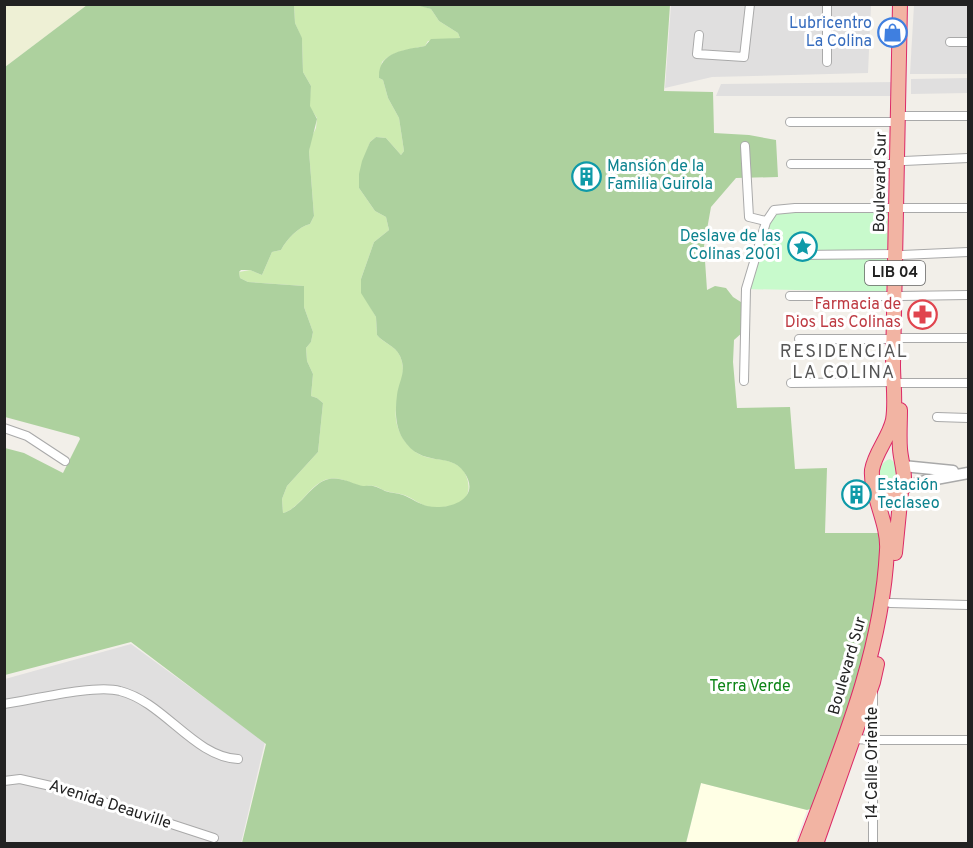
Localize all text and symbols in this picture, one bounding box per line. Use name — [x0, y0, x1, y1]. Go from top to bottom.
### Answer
place label: Lubricentro La Colina — [789, 14, 872, 52]
shop icon: Lubricentro La Colina — [877, 17, 909, 49]
street label: Boulevard Sur — [870, 131, 892, 233]
place label: Mansión de la Familia Guirola — [607, 157, 713, 195]
building icon: Mansión de la Familia Guirola — [570, 160, 602, 192]
place label: Deslave de las Colinas 2001 — [680, 227, 781, 265]
place icon: Deslave de las Colinas 2001 — [786, 230, 818, 262]
road number: LIB 04 — [865, 261, 925, 285]
place label: Farmacia de Dios Las Colinas — [785, 295, 901, 333]
pharmacy icon: Farmacia de Dios Las Colinas — [906, 298, 938, 330]
district label: RESIDENCIAL LA COLINA — [780, 341, 908, 385]
place label: Estación Teclaseo — [877, 476, 940, 514]
building icon: Estación Teclaseo — [840, 479, 872, 511]
street label: Boulevard Sur — [824, 615, 872, 717]
park label: Terra Verde — [709, 677, 791, 697]
street label: 14 Calle Oriente — [863, 707, 883, 819]
street label: Avenida Deauville — [46, 776, 174, 834]

